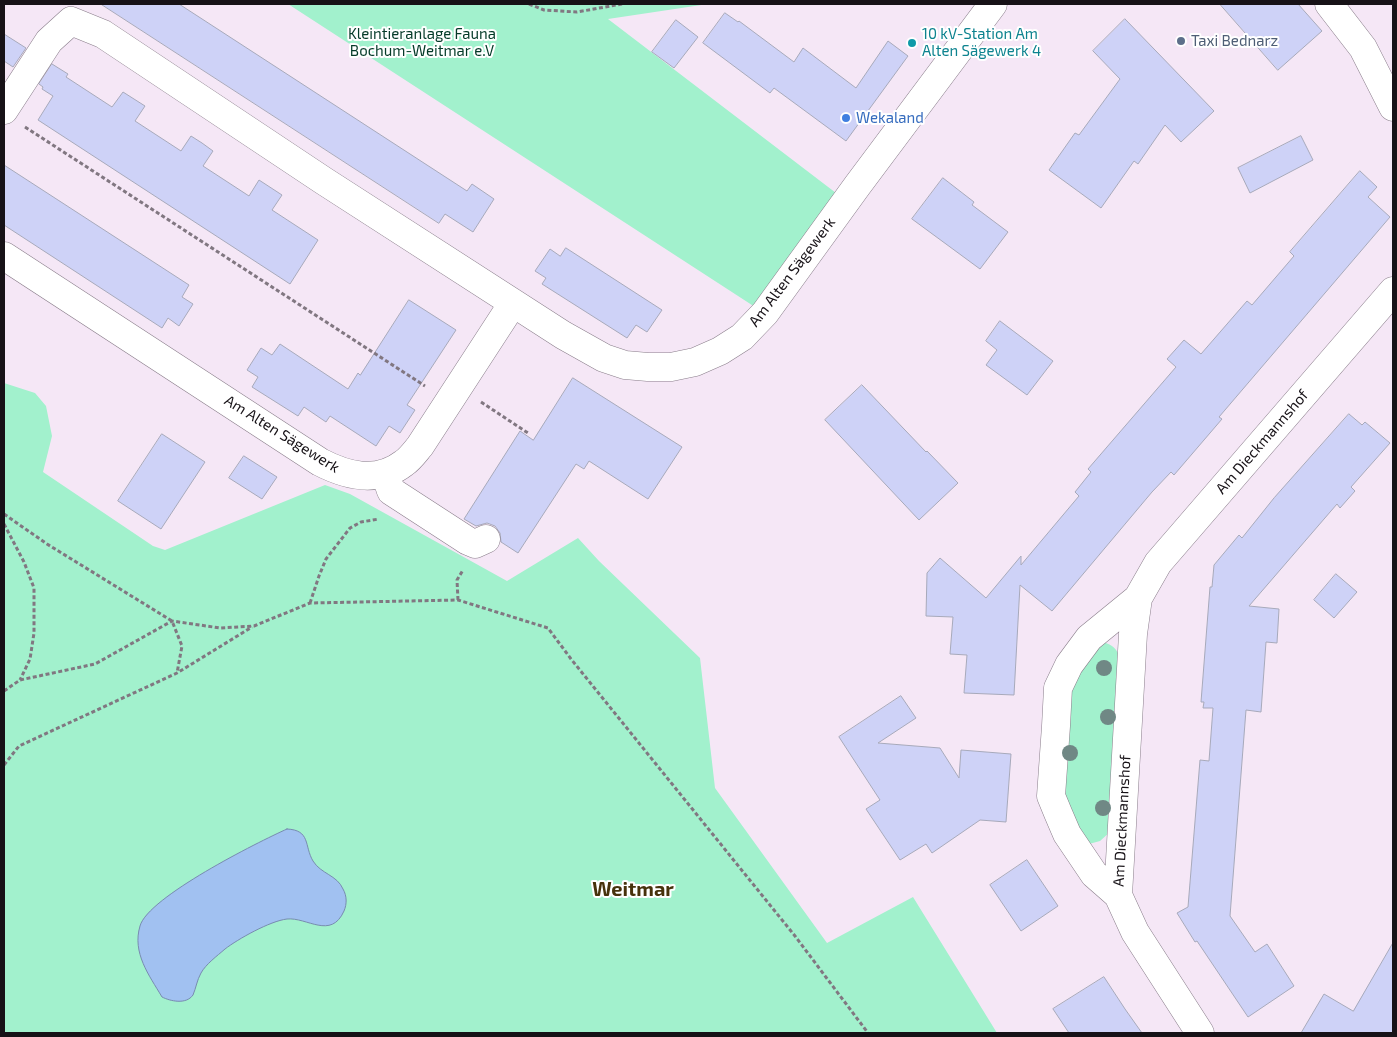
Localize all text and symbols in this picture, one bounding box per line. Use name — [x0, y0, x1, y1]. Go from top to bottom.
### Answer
park label: Kleintieranlage Fauna Bochum-Weitmar e.V — [348, 25, 496, 60]
place label: 10 kV-Station Am Alten Sägewerk 4 — [922, 25, 1041, 60]
place label: Taxi Bednarz — [1191, 32, 1278, 50]
marker: Taxi Bednarz — [1175, 35, 1187, 47]
marker: 10 kV-Station Am Alten Sägewerk 4 — [906, 37, 918, 49]
place label: Wekaland — [856, 109, 924, 127]
marker: Wekaland — [840, 112, 852, 124]
street label: Am Alten Sägewerk — [745, 214, 839, 330]
street label: Am Dieckmannshof — [1212, 386, 1312, 498]
street label: Am Alten Sägewerk — [221, 391, 343, 477]
street label: Am Dieckmannshof — [1110, 755, 1134, 887]
district label: Weitmar — [592, 877, 674, 901]

